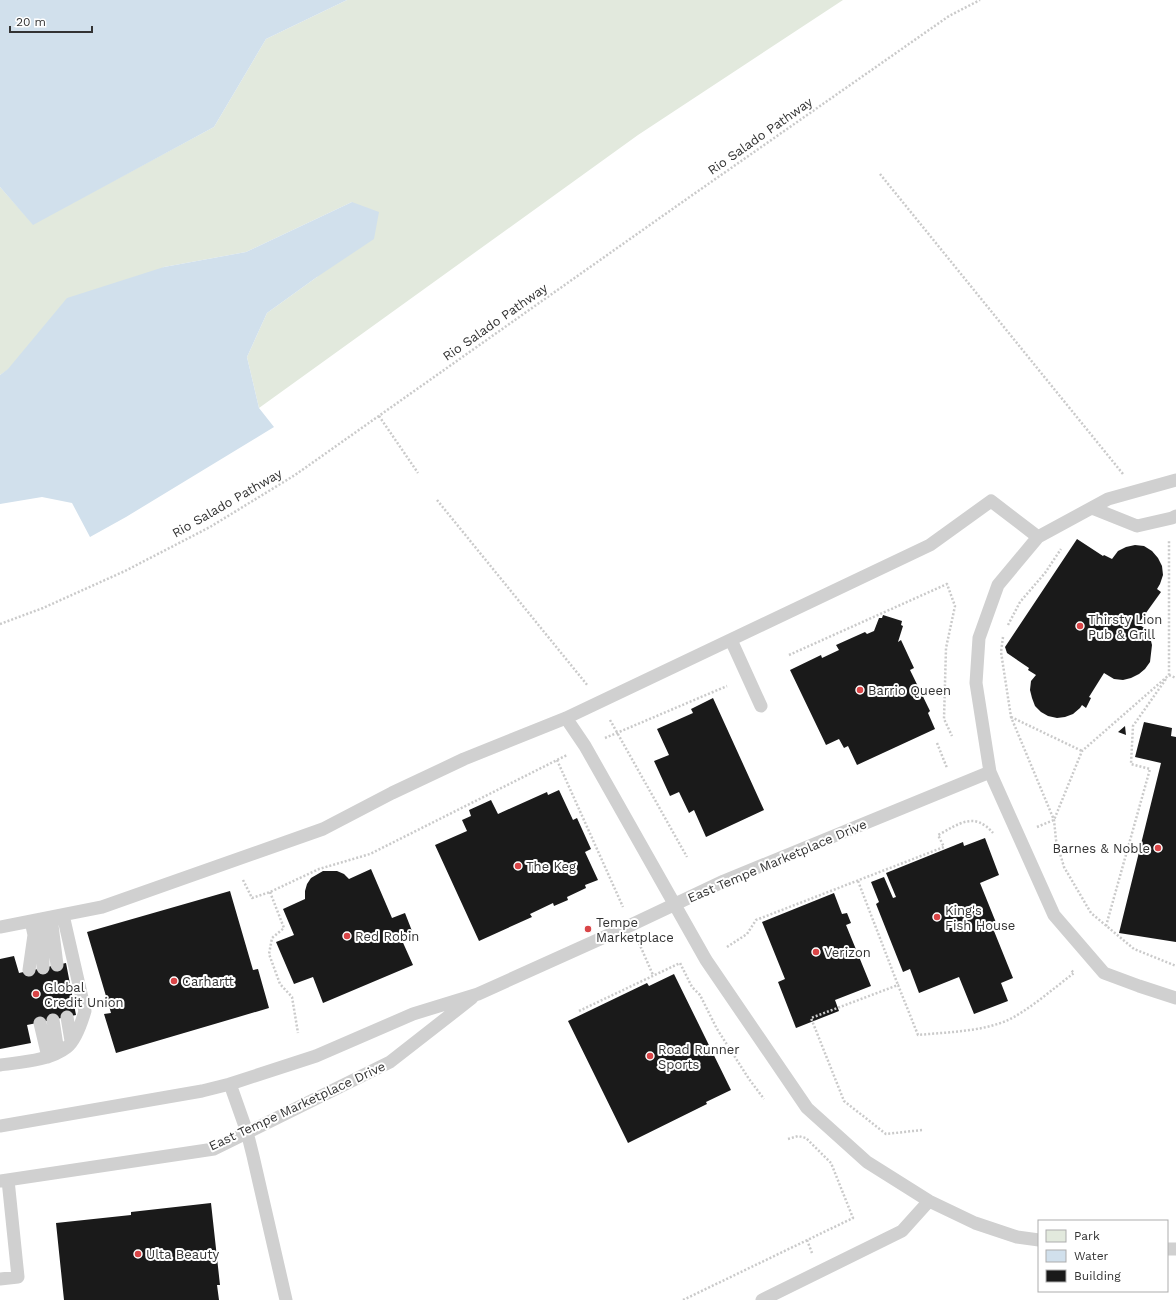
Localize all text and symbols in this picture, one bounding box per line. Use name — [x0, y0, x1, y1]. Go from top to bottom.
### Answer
scale bar — [10, 8, 92, 34]
text: 20 m — [16, 15, 46, 29]
street label: Rio Salado Pathway — [705, 94, 815, 178]
street label: Rio Salado Pathway — [440, 280, 550, 364]
street label: Rio Salado Pathway — [169, 465, 285, 541]
place label: Thirsty Lion Pub & Grill — [1088, 612, 1162, 642]
marker: Thirsty Lion Pub & Grill — [1075, 621, 1085, 631]
place label: Barrio Queen — [868, 683, 951, 698]
marker: Barrio Queen — [855, 685, 865, 695]
street label: East Tempe Marketplace Drive — [685, 816, 869, 906]
place label: Barnes & Noble — [1053, 841, 1150, 856]
marker: Barnes & Noble — [1153, 843, 1163, 853]
place label: The Keg — [526, 859, 576, 874]
marker: The Keg — [513, 861, 523, 871]
place label: King's Fish House — [945, 903, 1015, 933]
marker: King's Fish House — [932, 912, 942, 922]
place label: Tempe Marketplace — [596, 915, 674, 945]
marker: Tempe Marketplace — [583, 924, 593, 934]
place label: Red Robin — [355, 929, 419, 944]
marker: Red Robin — [342, 931, 352, 941]
place label: Verizon — [824, 945, 871, 960]
marker: Verizon — [811, 947, 821, 957]
place label: Carhartt — [182, 974, 235, 989]
marker: Carhartt — [169, 976, 179, 986]
place label: Global Credit Union — [44, 980, 124, 1010]
marker: Global Credit Union — [31, 989, 41, 999]
place label: Road Runner Sports — [658, 1042, 740, 1072]
marker: Road Runner Sports — [645, 1051, 655, 1061]
street label: East Tempe Marketplace Drive — [206, 1058, 388, 1154]
legend — [1038, 1220, 1168, 1292]
text: Park — [1074, 1229, 1100, 1243]
place label: Ulta Beauty — [146, 1247, 220, 1262]
marker: Ulta Beauty — [133, 1249, 143, 1259]
text: Water — [1074, 1249, 1109, 1263]
text: Building — [1074, 1269, 1121, 1283]

